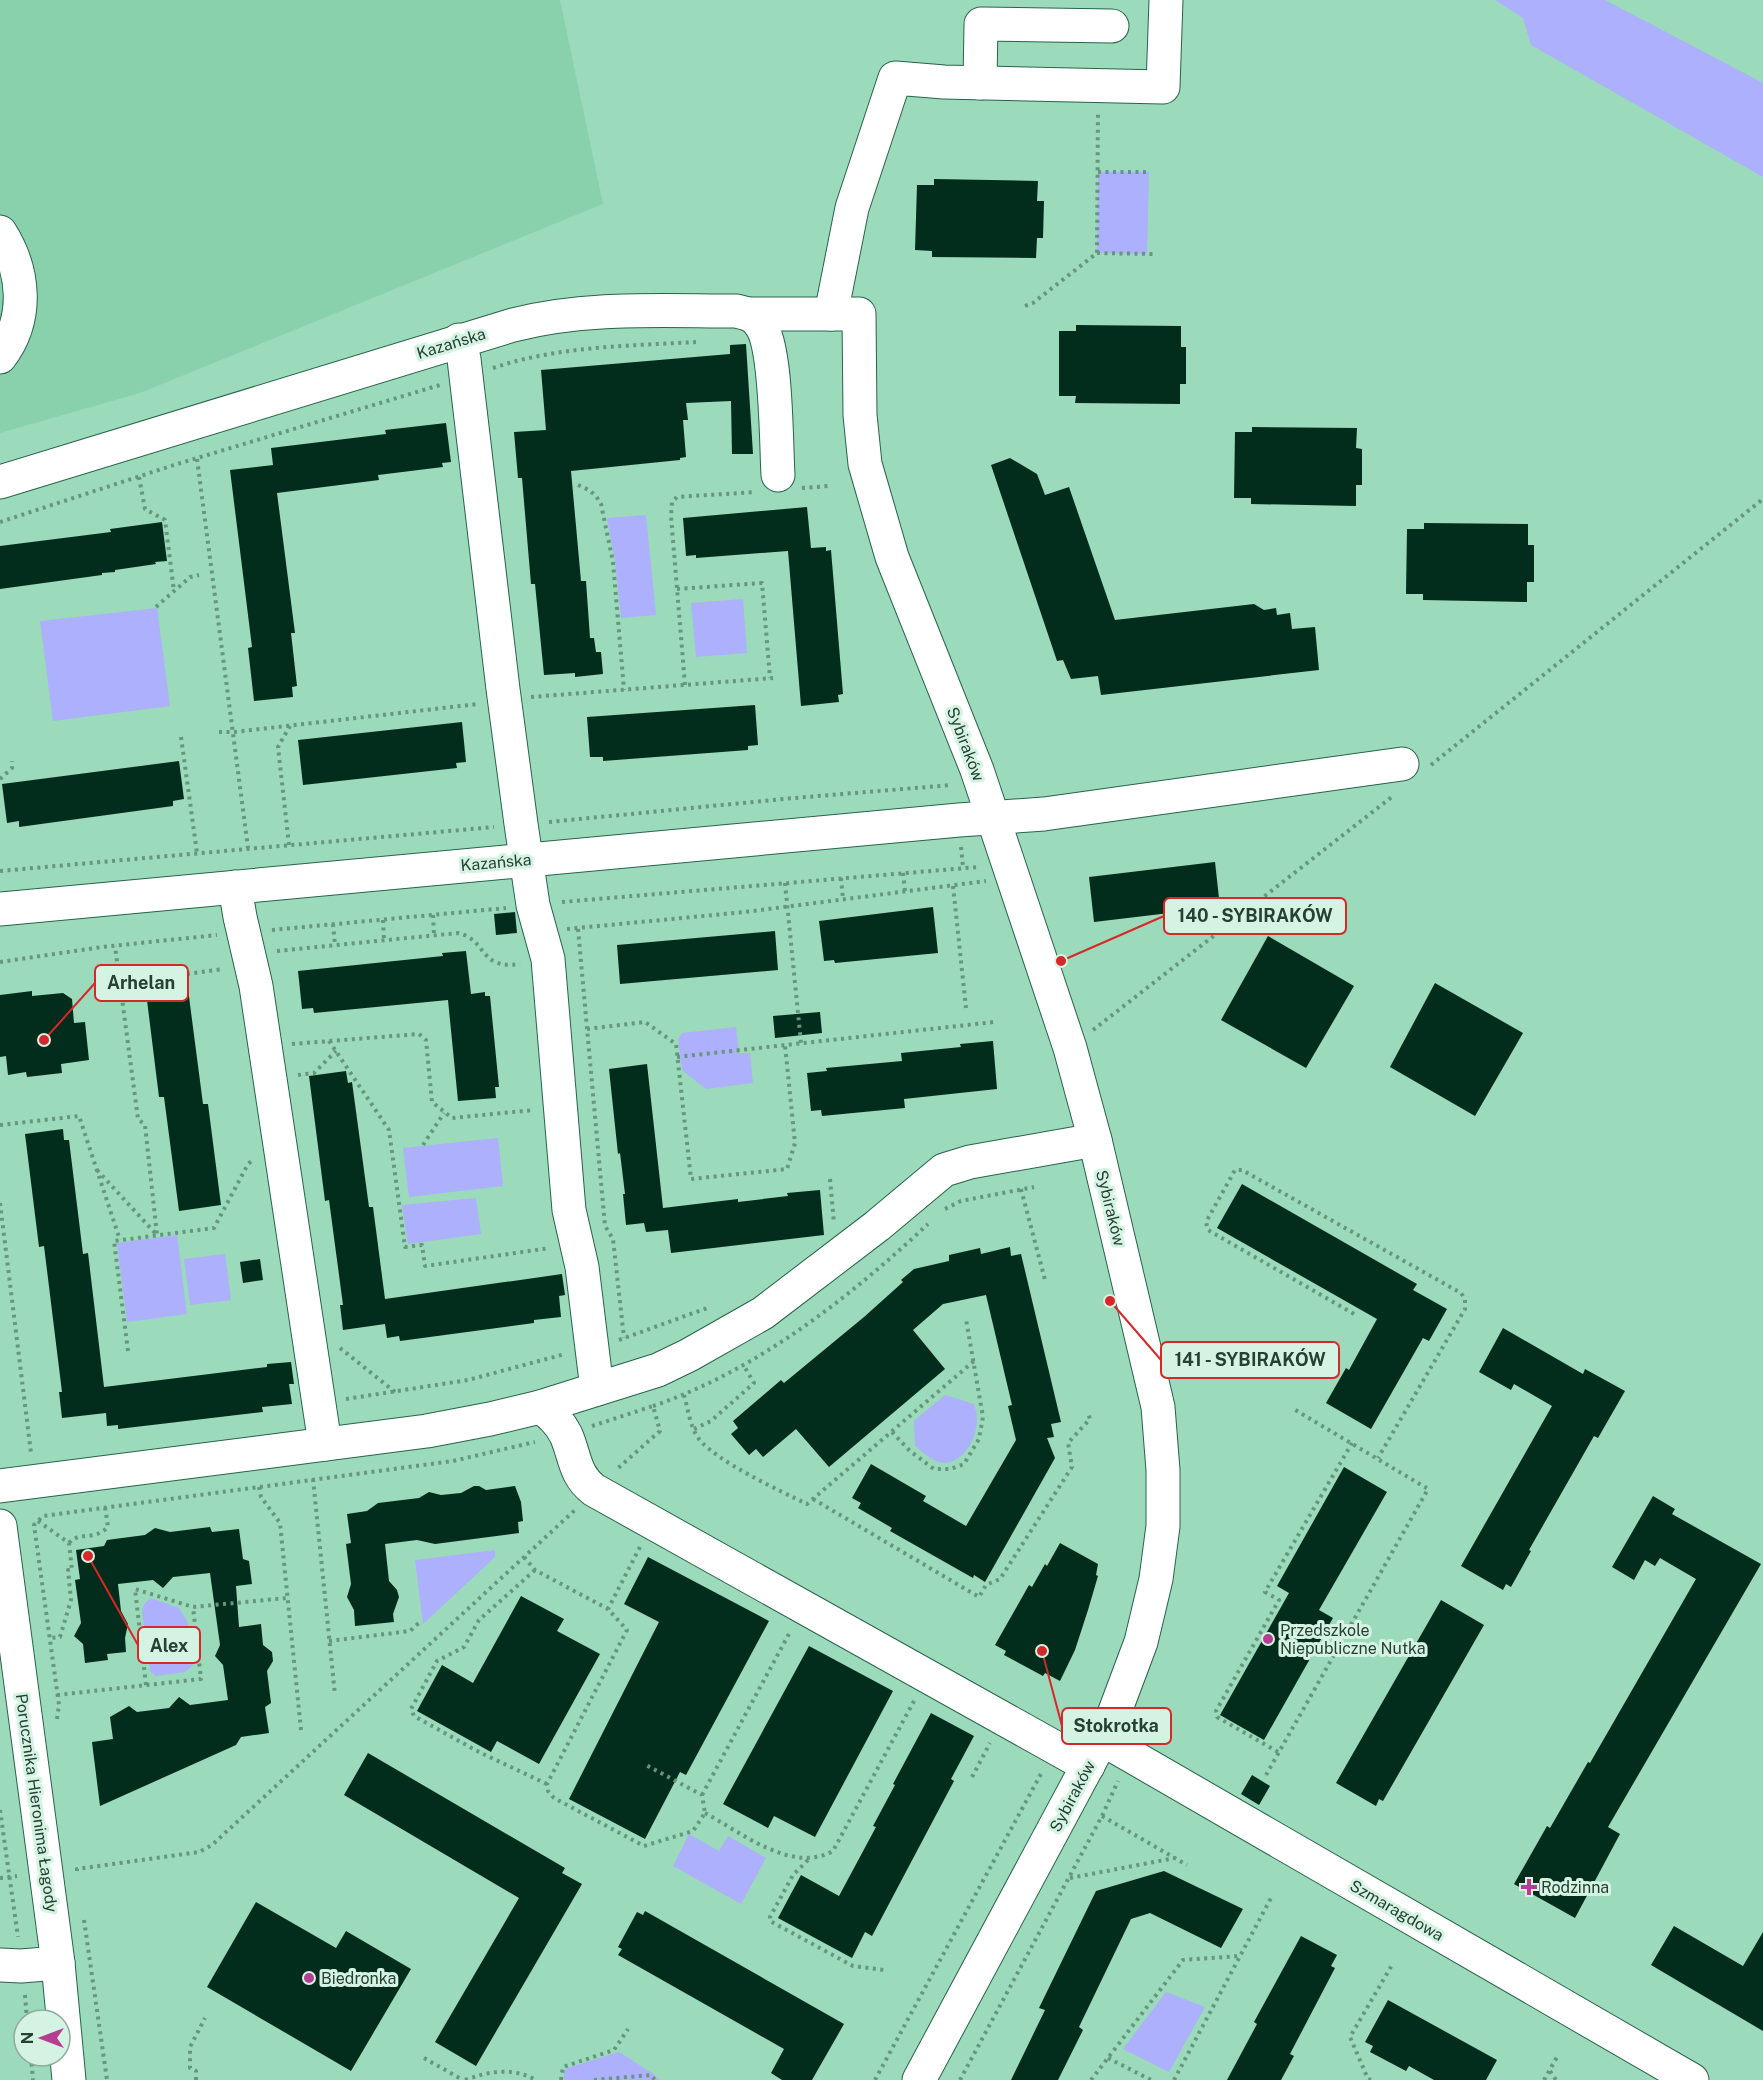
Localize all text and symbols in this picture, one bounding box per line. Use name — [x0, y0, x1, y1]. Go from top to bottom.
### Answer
street label: Kazańska — [414, 324, 488, 363]
street label: Sybiraków — [943, 704, 989, 784]
street label: Kazańska — [460, 850, 532, 875]
callout: 140 - SYBIRAKÓW — [1164, 898, 1346, 934]
text: 140 - SYBIRAKÓW — [1177, 904, 1333, 926]
callout: Arhelan — [95, 965, 188, 1001]
text: Arhelan — [107, 972, 175, 993]
street label: Sybiraków — [1092, 1168, 1129, 1249]
callout: 141 - SYBIRAKÓW — [1161, 1342, 1339, 1378]
text: 141 - SYBIRAKÓW — [1174, 1348, 1326, 1370]
place label: Przedszkole Niepubliczne Nutka — [1280, 1621, 1426, 1658]
callout: Alex — [138, 1627, 200, 1663]
marker: Przedszkole Niepubliczne Nutka — [1261, 1632, 1275, 1646]
text: Alex — [150, 1635, 189, 1656]
street label: Porucznika Hieronima Łagody — [12, 1692, 61, 1914]
callout: Stokrotka — [1062, 1708, 1171, 1744]
text: Stokrotka — [1073, 1715, 1159, 1736]
street label: Sybiraków — [1046, 1757, 1099, 1835]
street label: Szmaragdowa — [1346, 1876, 1447, 1945]
place label: Rodzinna — [1541, 1878, 1609, 1897]
marker: Rodzinna — [1522, 1880, 1536, 1894]
place label: Biedronka — [321, 1969, 396, 1988]
marker: Biedronka — [302, 1971, 316, 1985]
north arrow — [12, 2008, 72, 2068]
text: N — [18, 2032, 37, 2044]

